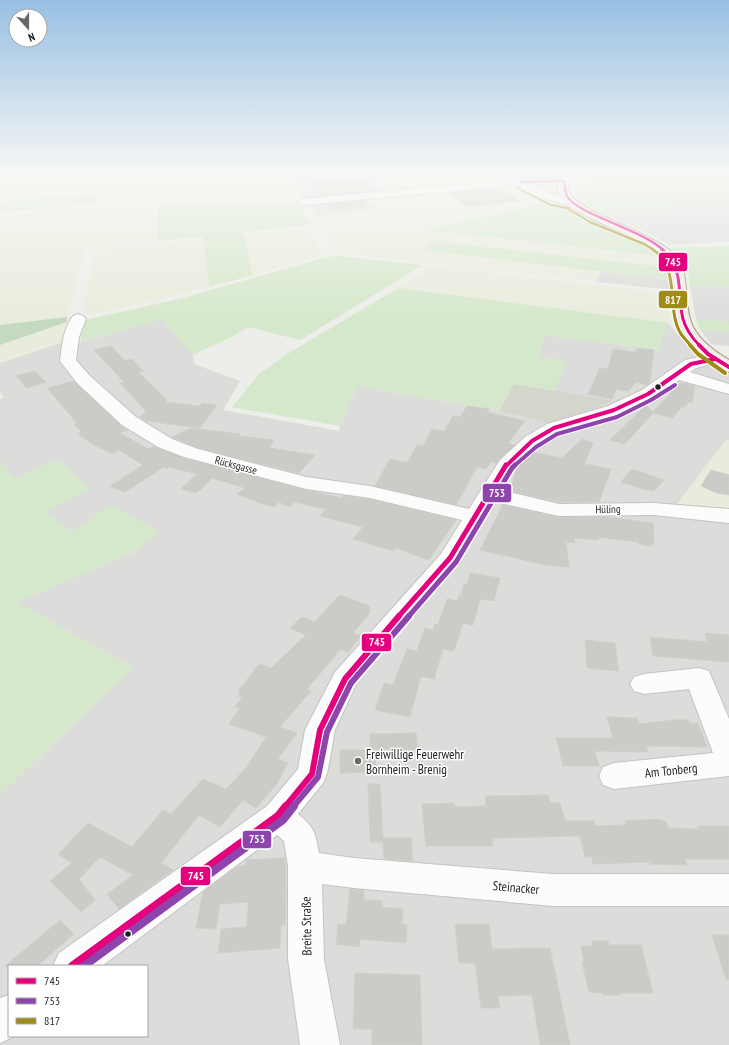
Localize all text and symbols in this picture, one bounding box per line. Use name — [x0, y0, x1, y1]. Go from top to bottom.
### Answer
north arrow — [8, 8, 48, 48]
text: N — [26, 30, 37, 45]
line badge: 745 — [658, 252, 688, 272]
text: 745 — [665, 255, 681, 269]
line badge: 817 — [658, 290, 688, 309]
text: 817 — [665, 293, 681, 307]
unlabelled marker — [653, 382, 663, 392]
street label: Rücksgasse — [213, 453, 259, 477]
line badge: 753 — [482, 483, 512, 503]
text: 753 — [489, 486, 505, 500]
street label: Hüling — [595, 502, 621, 516]
line badge: 745 — [361, 633, 392, 652]
text: 745 — [369, 635, 385, 649]
place label: Freiwillige Feuerwehr Bornheim - Brenig — [366, 746, 464, 778]
marker: Freiwillige Feuerwehr Bornheim - Brenig — [353, 756, 363, 766]
street label: Am Tonberg — [644, 759, 698, 782]
line badge: 753 — [242, 830, 272, 849]
text: 753 — [249, 832, 265, 846]
line badge: 745 — [180, 866, 211, 886]
text: 745 — [188, 869, 204, 883]
street label: Steinacker — [492, 877, 540, 898]
street label: Breite Straße — [297, 896, 316, 956]
unlabelled marker — [123, 929, 133, 939]
legend — [8, 965, 148, 1037]
text: 745 — [44, 973, 60, 988]
text: 753 — [44, 993, 60, 1008]
text: 817 — [44, 1013, 60, 1028]

